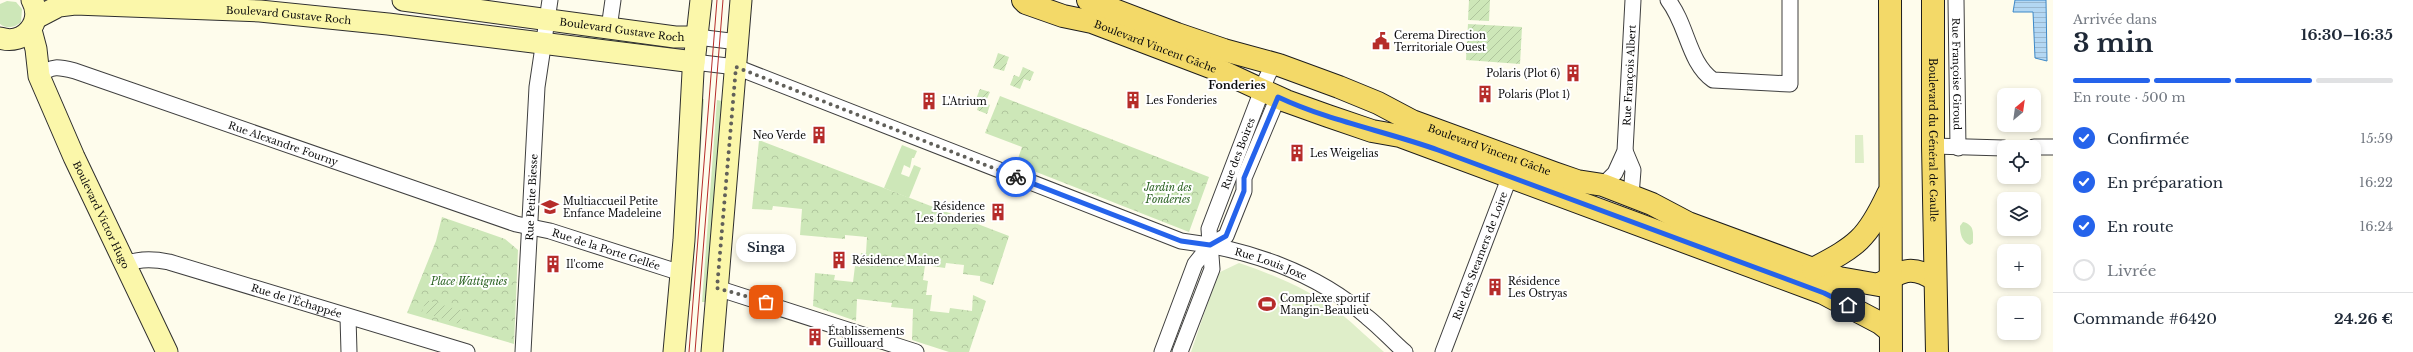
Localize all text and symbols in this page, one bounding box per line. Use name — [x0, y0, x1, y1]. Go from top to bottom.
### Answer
street label: Boulevard Gustave Roch — [226, 3, 352, 27]
text: Arrivée dans — [2073, 11, 2157, 28]
street label: Boulevard Gustave Roch — [559, 15, 685, 44]
street label: Boulevard Vincent Gâche — [1092, 17, 1219, 75]
street label: Rue Françoise Giroud — [1950, 18, 1964, 130]
street label: Rue François Albert — [1620, 24, 1638, 126]
text: 16:30–16:35 — [2301, 25, 2393, 44]
text: 3 min — [2073, 27, 2154, 59]
place label: Cerema Direction Territoriale Ouest — [1394, 29, 1486, 54]
public building icon: Cerema Direction Territoriale Ouest — [1371, 31, 1391, 51]
street label: Boulevard du Général de Gaulle — [1926, 58, 1941, 222]
building icon: Polaris (Plot 6) — [1563, 63, 1583, 83]
place label: Polaris (Plot 6) — [1486, 67, 1560, 80]
district label: Fonderies — [1208, 78, 1266, 92]
building icon: Polaris (Plot 1) — [1475, 84, 1495, 104]
place label: Polaris (Plot 1) — [1498, 88, 1570, 101]
north arrow — [1997, 88, 2041, 132]
map controls — [1997, 88, 2041, 340]
text: En route · 500 m — [2073, 89, 2186, 106]
building icon: Les Fonderies — [1123, 90, 1143, 110]
building icon: L'Atrium — [919, 91, 939, 111]
place label: Les Fonderies — [1146, 94, 1218, 107]
place label: L'Atrium — [942, 95, 987, 108]
street label: Rue des Boires — [1218, 115, 1258, 191]
street label: Rue Alexandre Fourny — [227, 118, 341, 169]
street label: Boulevard Vincent Gâche — [1426, 121, 1553, 178]
building icon: Neo Verde — [809, 125, 829, 145]
icon: check — [2073, 127, 2095, 149]
place label: Neo Verde — [753, 129, 806, 142]
text: Confirmée — [2107, 129, 2189, 148]
text: 15:59 — [2360, 130, 2393, 147]
button: locate — [1997, 140, 2041, 184]
building icon: Les Weigelias — [1287, 143, 1307, 163]
place label: Les Weigelias — [1310, 147, 1379, 160]
street label: Rue Petite Biesse — [522, 153, 540, 241]
courier — [996, 157, 1036, 197]
street label: Boulevard Victor Hugo — [70, 159, 133, 271]
icon: bike — [1005, 166, 1027, 188]
icon: check — [2073, 171, 2095, 193]
text: En préparation — [2107, 173, 2223, 192]
text: 16:22 — [2359, 174, 2393, 191]
park label: Jardin des Fonderies — [1143, 181, 1192, 206]
street label: Rue des Steamers de Loire — [1449, 189, 1510, 322]
button: layers — [1997, 192, 2041, 236]
place label: Multiaccueil Petite Enfance Madeleine — [563, 195, 662, 220]
school or university icon: Multiaccueil Petite Enfance Madeleine — [540, 197, 560, 217]
place label: Résidence Les fonderies — [916, 200, 985, 225]
building icon: Résidence Les fonderies — [988, 202, 1008, 222]
icon: check — [2073, 215, 2095, 237]
text: En route — [2107, 217, 2174, 236]
text: 16:24 — [2360, 218, 2393, 235]
street label: Rue de la Porte Gellée — [550, 226, 662, 273]
callout: Singa — [736, 234, 796, 262]
text: Singa — [747, 239, 785, 256]
button: + — [1997, 244, 2041, 288]
street label: Rue Louis Joxe — [1233, 245, 1309, 283]
building icon: Résidence Maine — [829, 250, 849, 270]
building icon: Il'come — [543, 254, 563, 274]
place label: Résidence Maine — [852, 254, 940, 267]
place label: Il'come — [566, 258, 604, 271]
text: Livrée — [2107, 261, 2156, 280]
park label: Place Wattignies — [430, 275, 507, 288]
place label: Résidence Les Ostryas — [1508, 275, 1568, 300]
building icon: Résidence Les Ostryas — [1485, 277, 1505, 297]
street label: Rue de l'Échappée — [250, 281, 344, 320]
pin — [749, 285, 783, 319]
pin — [1831, 288, 1865, 322]
icon: bag — [755, 291, 777, 313]
place label: Complexe sportif Mangin-Beaulieu — [1280, 292, 1371, 317]
sports icon: Complexe sportif Mangin-Beaulieu — [1257, 294, 1277, 314]
icon: home — [1837, 294, 1859, 316]
button: − — [1997, 296, 2041, 340]
text: Commande #6420 — [2073, 309, 2217, 328]
text: 24.26 € — [2334, 309, 2393, 328]
place label: Établissements Guillouard — [828, 324, 905, 350]
building icon: Établissements Guillouard — [805, 327, 825, 347]

